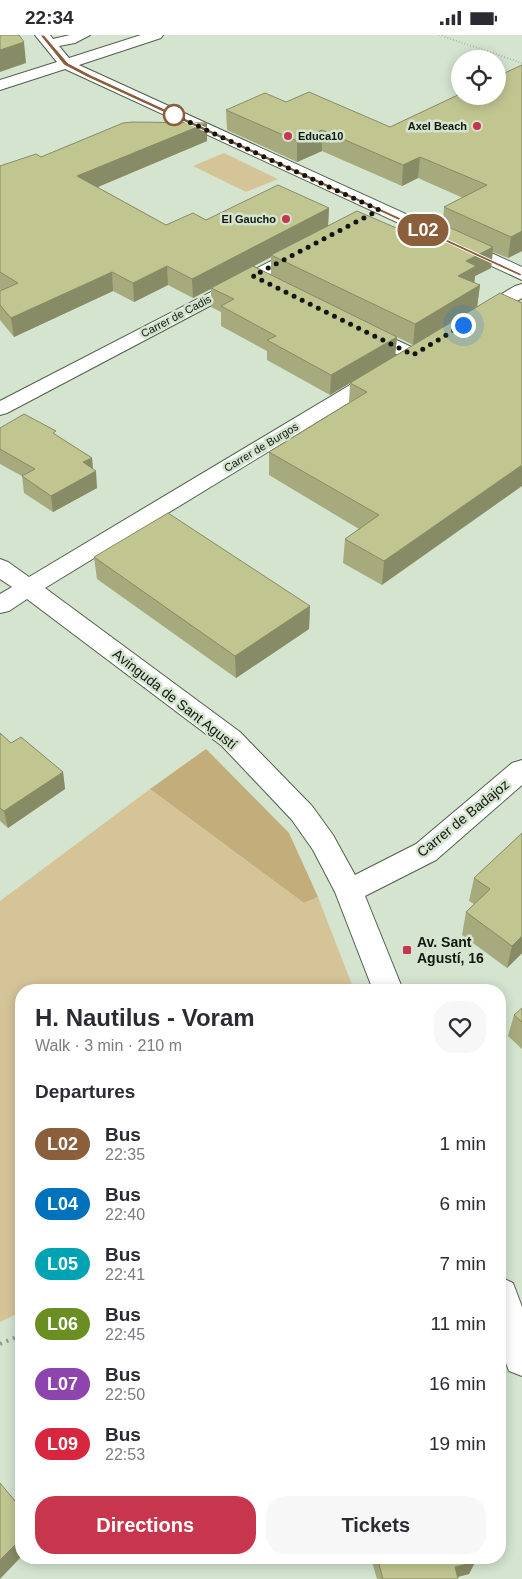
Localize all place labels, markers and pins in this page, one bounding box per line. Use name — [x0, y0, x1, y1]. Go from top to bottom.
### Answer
unlabelled marker — [163, 104, 185, 126]
place label: Axel Beach — [408, 120, 467, 132]
marker: Axel Beach — [471, 120, 483, 132]
marker: Educa10 — [282, 130, 294, 142]
place label: Educa10 — [298, 130, 343, 142]
place label: El Gaucho — [222, 213, 276, 225]
marker: El Gaucho — [280, 213, 292, 225]
place label: Av. Sant Agustí, 16 — [417, 934, 484, 966]
marker: Av. Sant Agustí, 16 — [401, 944, 413, 956]

